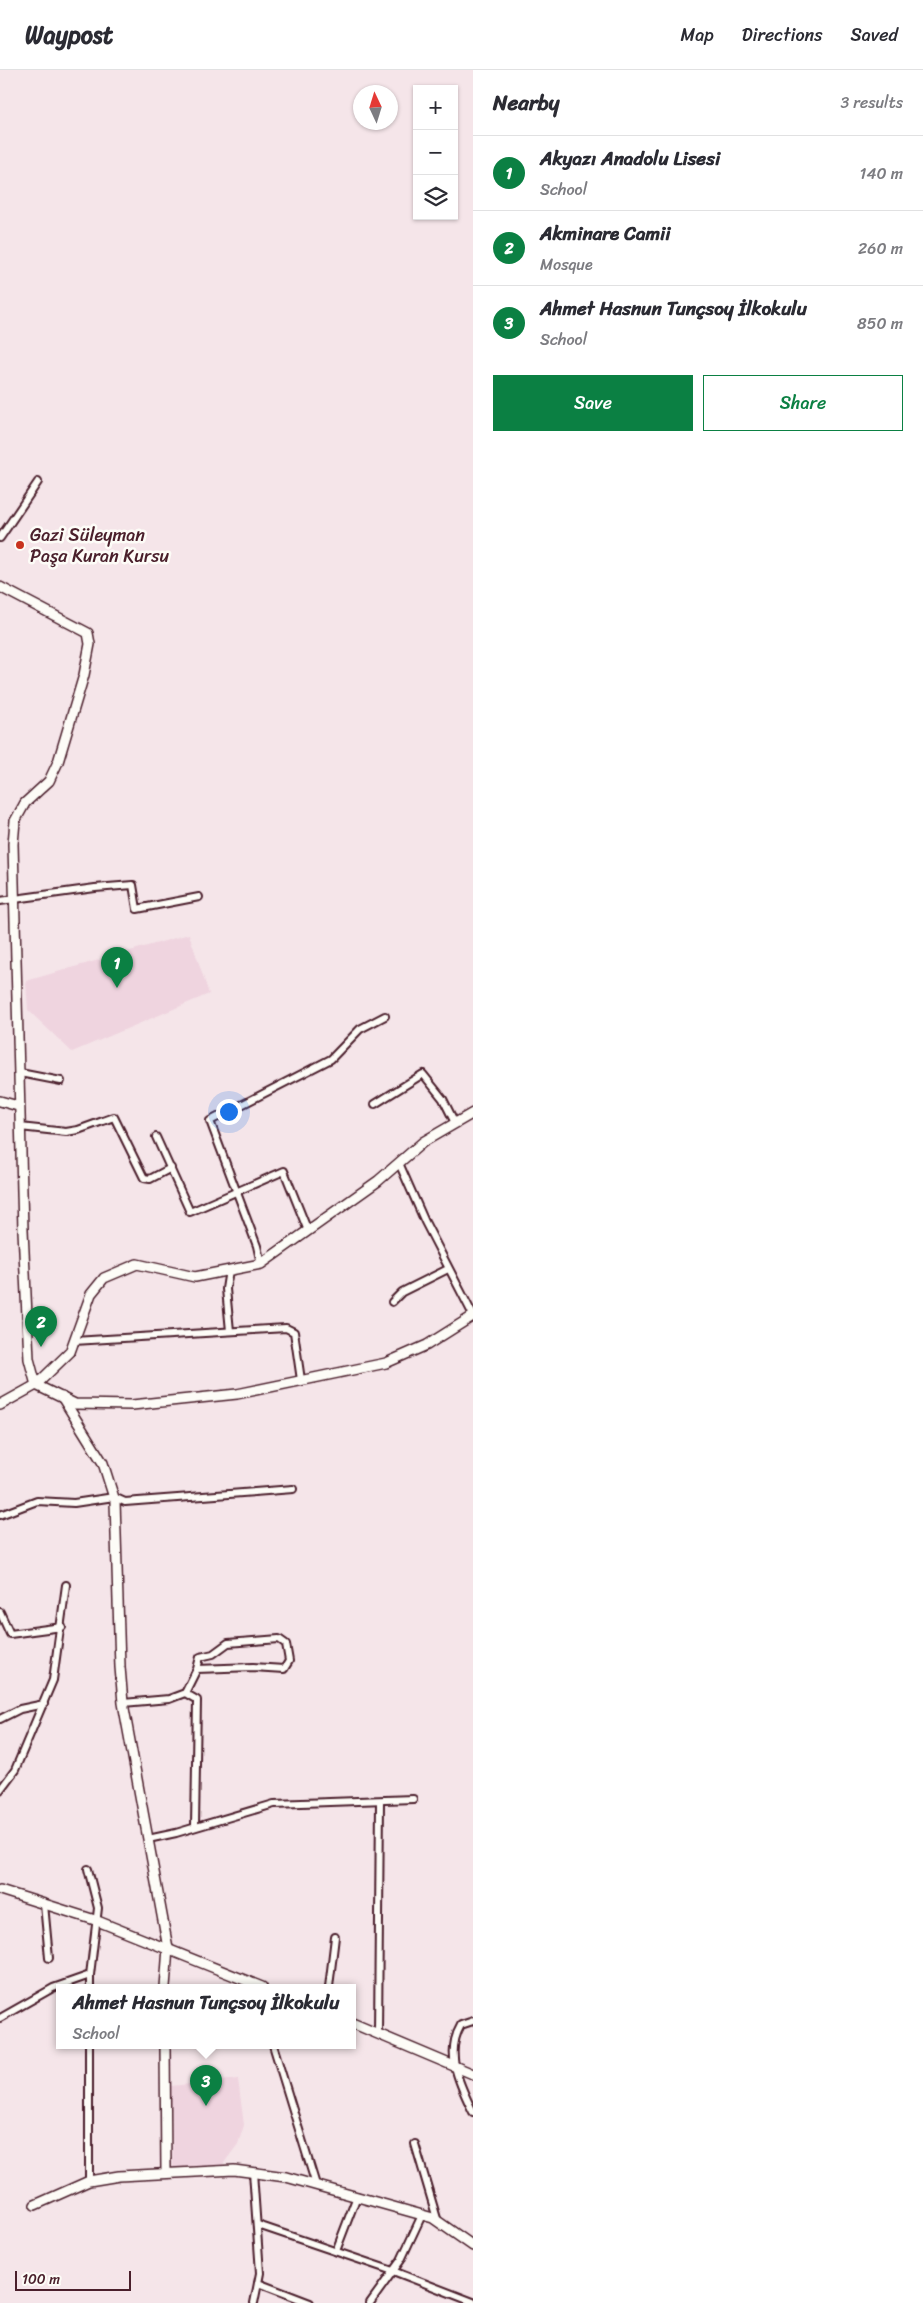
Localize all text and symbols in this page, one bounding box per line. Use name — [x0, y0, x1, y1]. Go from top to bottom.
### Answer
text: Waypost — [25, 14, 113, 56]
text: Map — [681, 19, 714, 51]
text: Directions — [742, 19, 823, 51]
text: Saved — [851, 19, 898, 51]
text: Nearby — [493, 84, 559, 122]
north arrow — [353, 85, 398, 130]
map controls — [413, 85, 458, 220]
button: + — [413, 85, 458, 130]
text: 3 results — [840, 88, 903, 117]
button: − — [413, 130, 458, 175]
text: Akyazı Anadolu Lisesi — [540, 142, 720, 175]
text: 1 — [506, 159, 512, 188]
text: 140 m — [860, 159, 903, 188]
button: layers — [413, 175, 458, 220]
text: School — [540, 175, 587, 204]
text: Akminare Camii — [540, 217, 671, 250]
text: 2 — [504, 234, 514, 263]
text: 260 m — [858, 234, 903, 263]
text: Mosque — [540, 250, 593, 279]
text: Ahmet Hasnun Tunçsoy İlkokulu — [540, 292, 807, 325]
text: 3 — [505, 309, 513, 338]
text: 850 m — [857, 309, 903, 338]
text: School — [540, 325, 587, 354]
button: Save — [493, 375, 693, 431]
button: Share — [703, 375, 903, 431]
place label: Gazi Süleyman Paşa Kuran Kursu — [30, 519, 169, 572]
marker: Gazi Süleyman Paşa Kuran Kursu — [14, 539, 26, 551]
pin: 1 — [101, 947, 133, 988]
your location — [216, 1099, 242, 1125]
pin: 2 — [25, 1306, 57, 1347]
popup — [56, 1984, 356, 2049]
text: Ahmet Hasnun Tunçsoy İlkokulu — [73, 1986, 339, 2019]
text: School — [73, 2019, 120, 2048]
pin: 3 — [190, 2065, 222, 2106]
text: 100 m — [22, 2267, 60, 2292]
scale bar — [15, 2268, 131, 2291]

